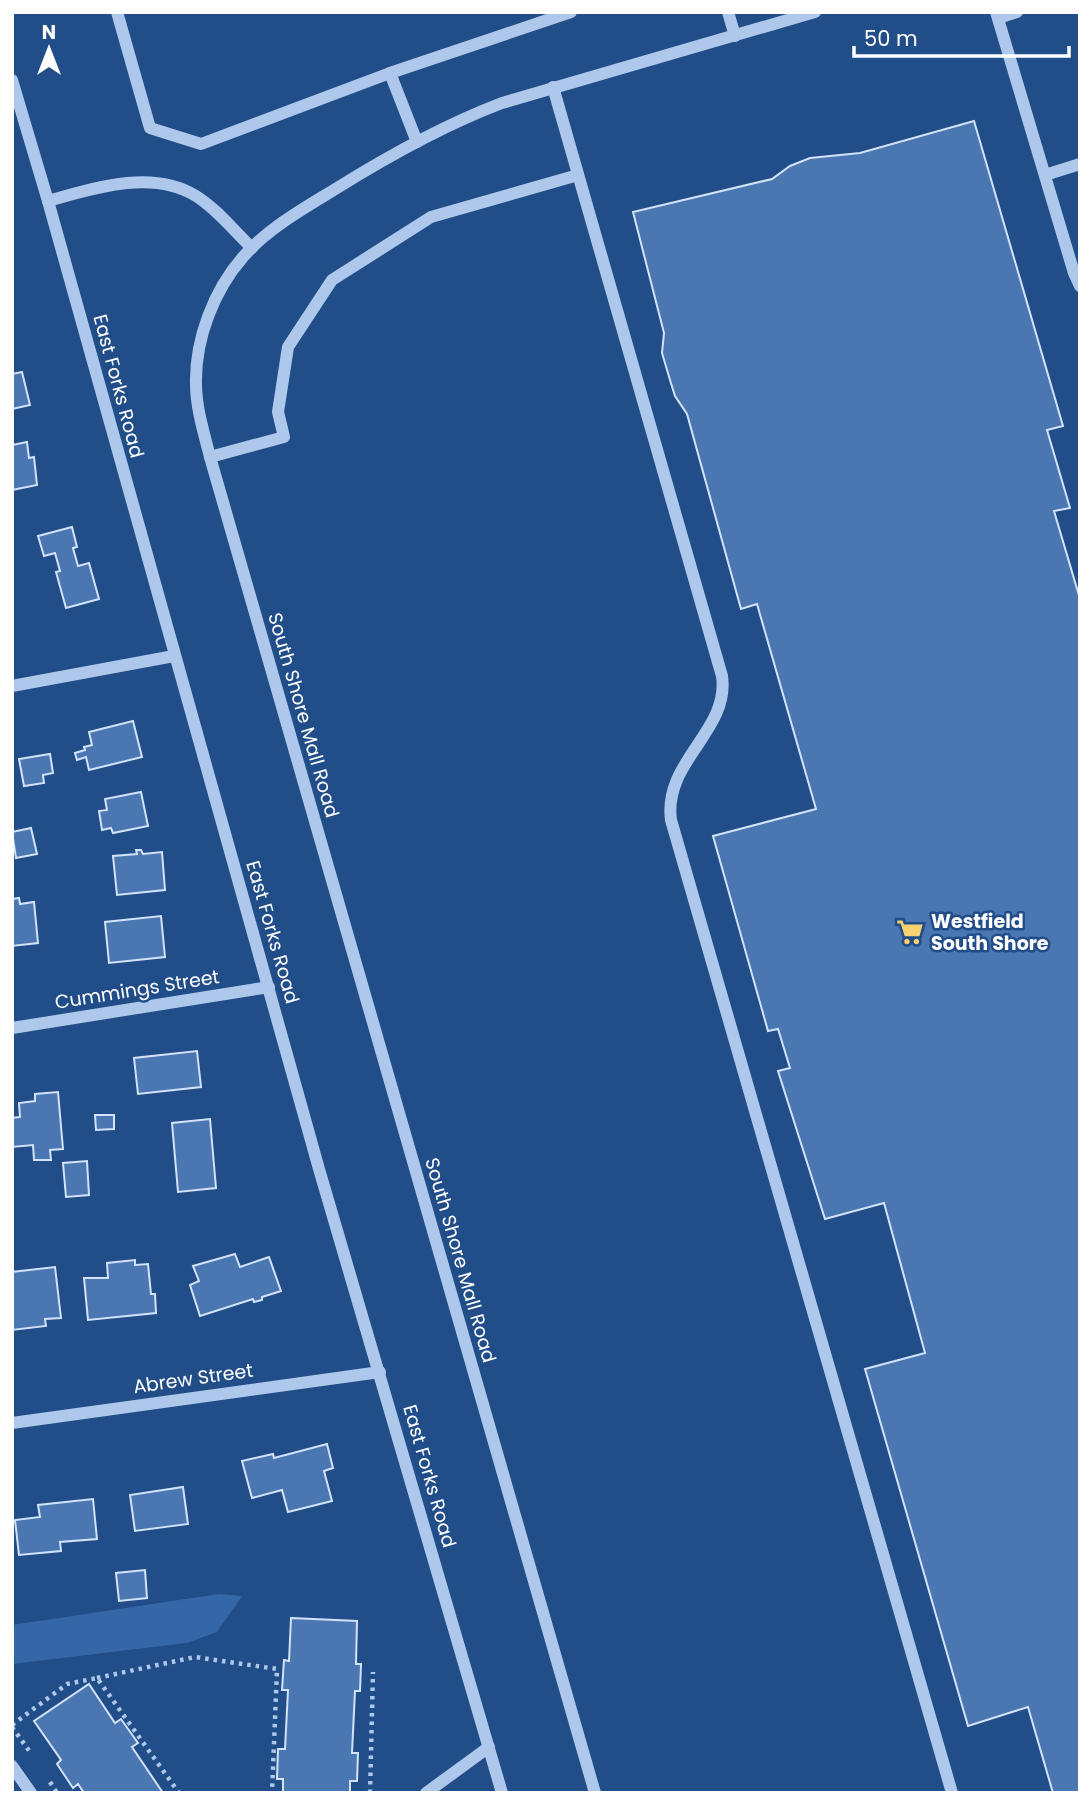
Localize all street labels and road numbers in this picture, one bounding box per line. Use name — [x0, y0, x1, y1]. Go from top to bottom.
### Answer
street label: East Forks Road — [86, 311, 151, 461]
street label: South Shore Mall Road — [261, 609, 346, 821]
street label: East Forks Road — [239, 858, 306, 1007]
street label: Cummings Street — [53, 963, 221, 1016]
street label: South Shore Mall Road — [418, 1154, 503, 1366]
street label: Abrew Street — [131, 1357, 255, 1400]
street label: East Forks Road — [396, 1402, 463, 1551]

